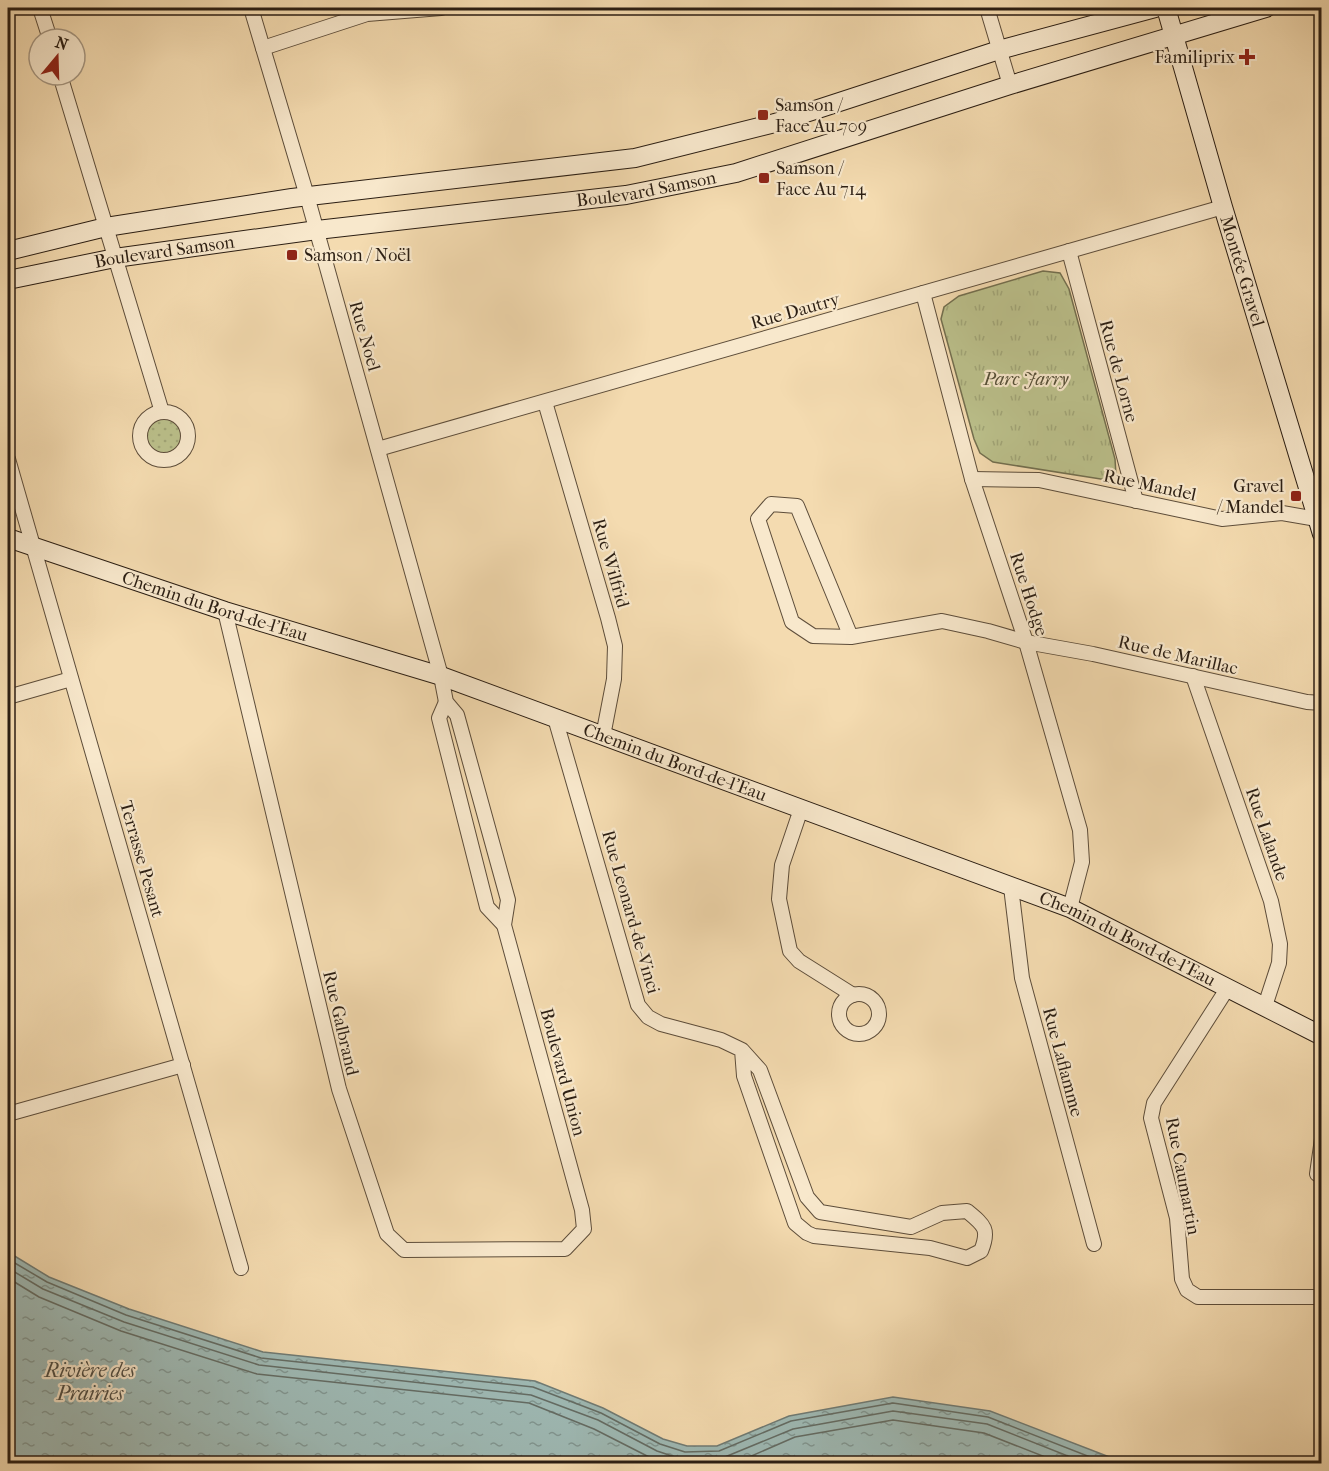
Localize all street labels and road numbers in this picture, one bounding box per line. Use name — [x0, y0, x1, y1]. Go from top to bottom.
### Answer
street label: Boulevard Samson — [575, 167, 719, 212]
street label: Montée Gravel — [1215, 213, 1269, 329]
street label: Boulevard Samson — [92, 231, 236, 273]
street label: Rue Dautry — [748, 288, 843, 334]
street label: Rue Noel — [345, 299, 385, 374]
street label: Rue de Lorne — [1095, 318, 1142, 425]
street label: Rue Mandel — [1102, 465, 1198, 506]
street label: Rue Wilfrid — [588, 516, 633, 610]
street label: Rue Hodge — [1005, 549, 1052, 639]
street label: Chemin du Bord-de-l'Eau — [119, 567, 310, 646]
street label: Rue de Marillac — [1116, 632, 1240, 679]
street label: Chemin du Bord-de-l'Eau — [580, 719, 769, 806]
street label: Rue Lalande — [1241, 785, 1292, 884]
street label: Terrasse Pesant — [115, 798, 168, 920]
street label: Rue Leonard-de-Vinci — [597, 828, 664, 997]
street label: Chemin du Bord-de-l'Eau — [1036, 888, 1219, 991]
street label: Rue Galbrand — [318, 969, 363, 1078]
street label: Rue Laflamme — [1038, 1005, 1087, 1119]
street label: Boulevard Union — [535, 1006, 590, 1139]
street label: Rue Caumartin — [1161, 1115, 1204, 1237]

